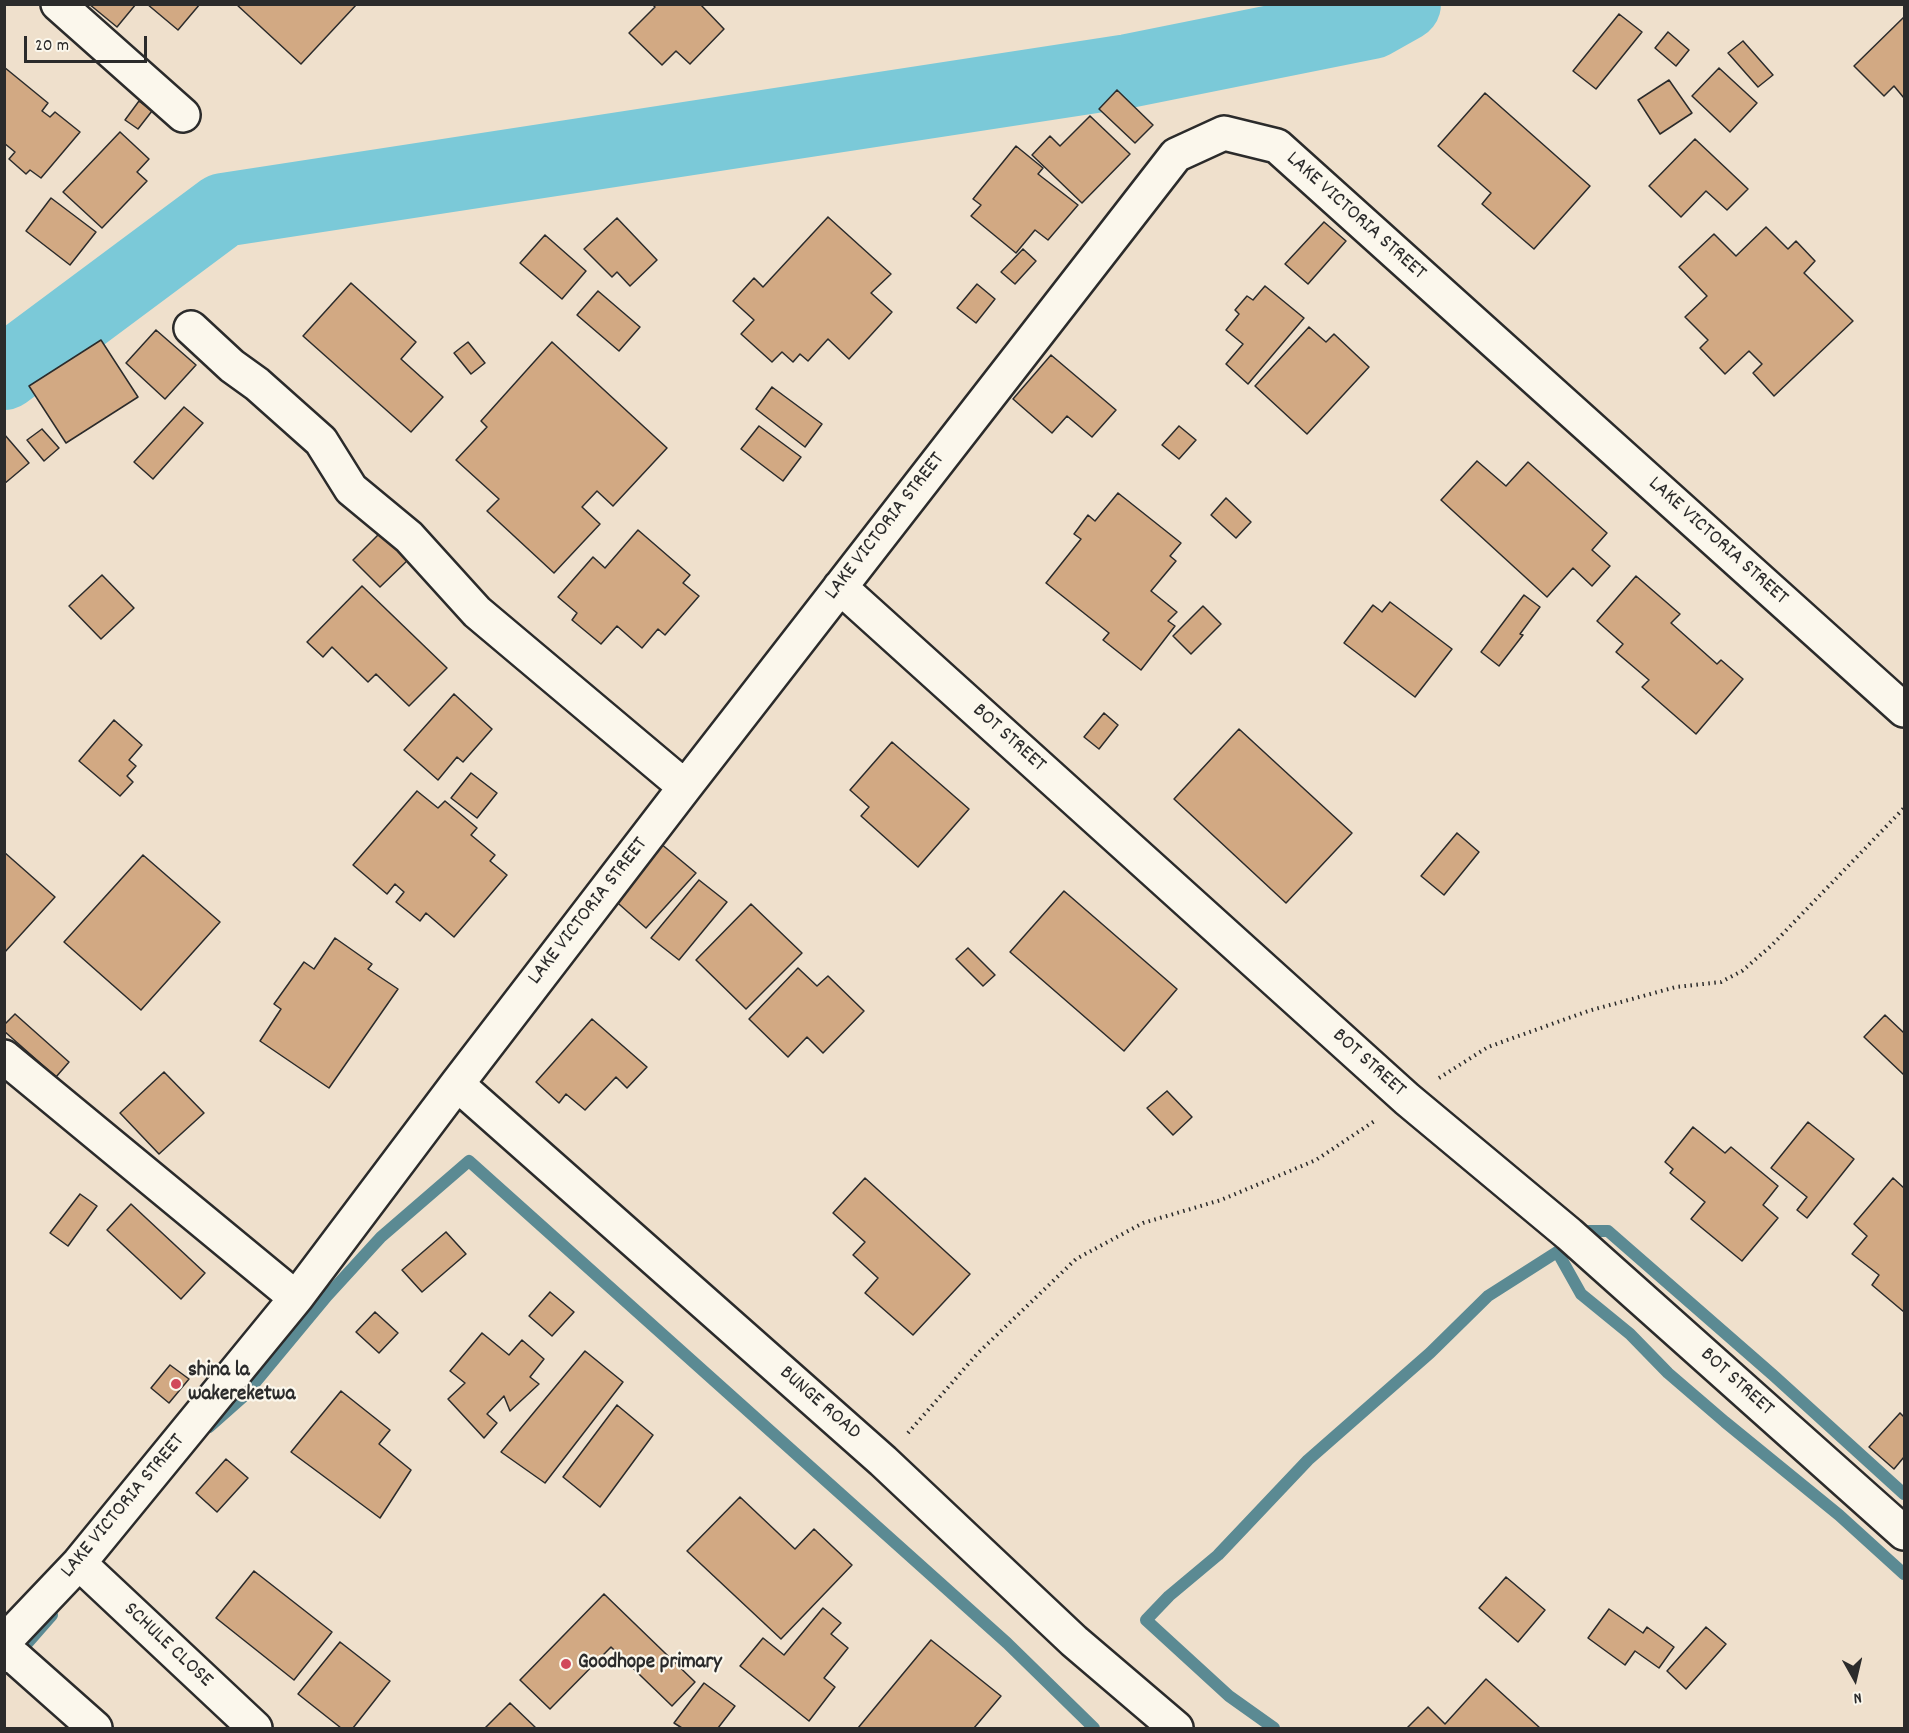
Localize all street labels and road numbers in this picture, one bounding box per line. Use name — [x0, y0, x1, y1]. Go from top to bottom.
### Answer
street label: LAKE VICTORIA STREET — [1280, 147, 1430, 287]
street label: LAKE VICTORIA STREET — [821, 448, 951, 606]
street label: LAKE VICTORIA STREET — [1642, 472, 1792, 612]
street label: BOT STREET — [966, 699, 1050, 779]
street label: LAKE VICTORIA STREET — [524, 833, 654, 991]
street label: BOT STREET — [1326, 1024, 1410, 1104]
street label: BOT STREET — [1694, 1343, 1778, 1423]
street label: BUNGE ROAD — [773, 1362, 865, 1446]
street label: LAKE VICTORIA STREET — [57, 1430, 191, 1584]
street label: SCHULE CLOSE — [117, 1598, 217, 1694]

